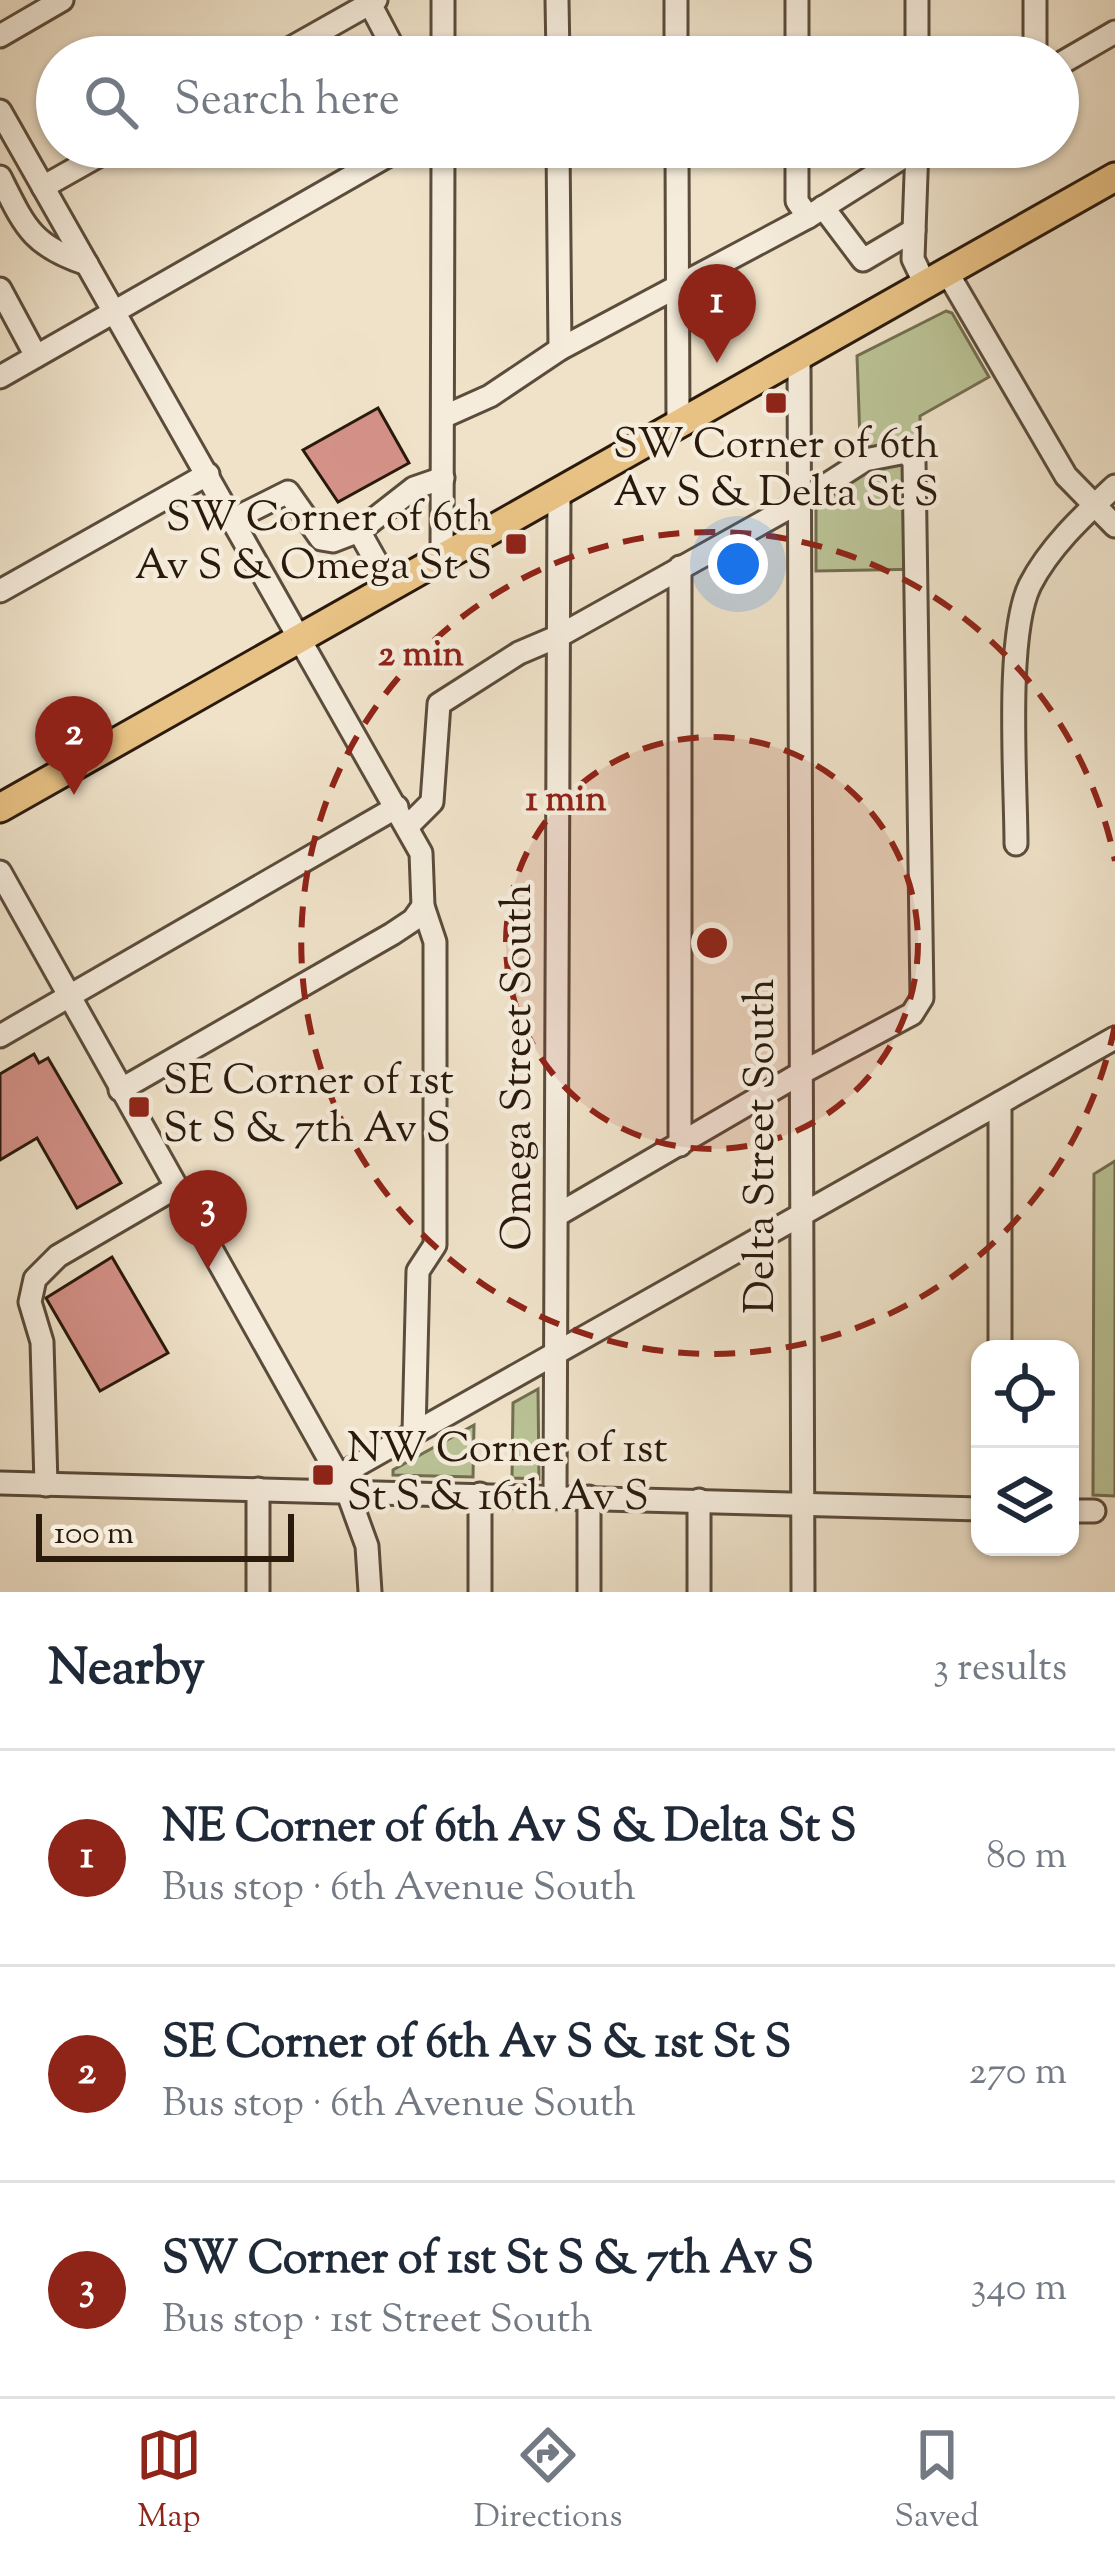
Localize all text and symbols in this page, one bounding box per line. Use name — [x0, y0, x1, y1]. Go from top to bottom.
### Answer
search box — [36, 36, 1079, 168]
icon: search — [78, 69, 144, 135]
text: Search here — [174, 70, 400, 135]
pin: 1 — [678, 264, 756, 363]
marker: SW Corner of 6th Av S & Delta St S — [763, 390, 789, 416]
place label: SW Corner of 6th Av S & Delta St S — [613, 417, 939, 525]
place label: SW Corner of 6th Av S & Omega St S — [135, 490, 492, 598]
marker: SW Corner of 6th Av S & Omega St S — [503, 531, 529, 557]
your location — [708, 534, 768, 594]
text: 2 min — [378, 630, 465, 682]
pin: 2 — [35, 696, 113, 795]
text: 1 min — [525, 775, 607, 827]
street label: Omega Street South — [490, 883, 550, 1251]
centre of rings — [691, 922, 733, 964]
street label: Delta Street South — [733, 978, 793, 1314]
place label: SE Corner of 1st St S & 7th Av S — [163, 1053, 454, 1161]
marker: SE Corner of 1st St S & 7th Av S — [126, 1094, 152, 1120]
pin: 3 — [169, 1170, 247, 1269]
map controls — [971, 1340, 1079, 1556]
button: locate — [971, 1340, 1079, 1448]
place label: NW Corner of 1st St S & 16th Av S — [347, 1421, 668, 1529]
button: layers — [971, 1448, 1079, 1556]
marker: NW Corner of 1st St S & 16th Av S — [310, 1462, 336, 1488]
scale bar — [36, 1508, 294, 1561]
text: 100 m — [54, 1511, 134, 1559]
text: Nearby — [48, 1634, 205, 1707]
text: 3 results — [933, 1642, 1067, 1698]
text: NE Corner of 6th Av S & Delta St S — [162, 1797, 857, 1862]
text: 1 — [80, 1830, 94, 1886]
text: 80 m — [986, 1830, 1067, 1886]
text: Bus stop · 6th Avenue South — [162, 1862, 636, 1918]
text: SE Corner of 6th Av S & 1st St S — [162, 2013, 791, 2078]
text: 2 — [78, 2046, 96, 2102]
text: 270 m — [969, 2046, 1067, 2102]
text: Bus stop · 6th Avenue South — [162, 2078, 636, 2134]
text: SW Corner of 1st St S & 7th Av S — [162, 2229, 814, 2294]
text: 3 — [79, 2262, 95, 2318]
text: 340 m — [971, 2262, 1067, 2318]
text: Bus stop · 1st Street South — [162, 2294, 593, 2350]
tab: Map — [136, 2422, 202, 2542]
tab: Directions — [474, 2422, 623, 2542]
tab: Saved — [894, 2422, 979, 2542]

